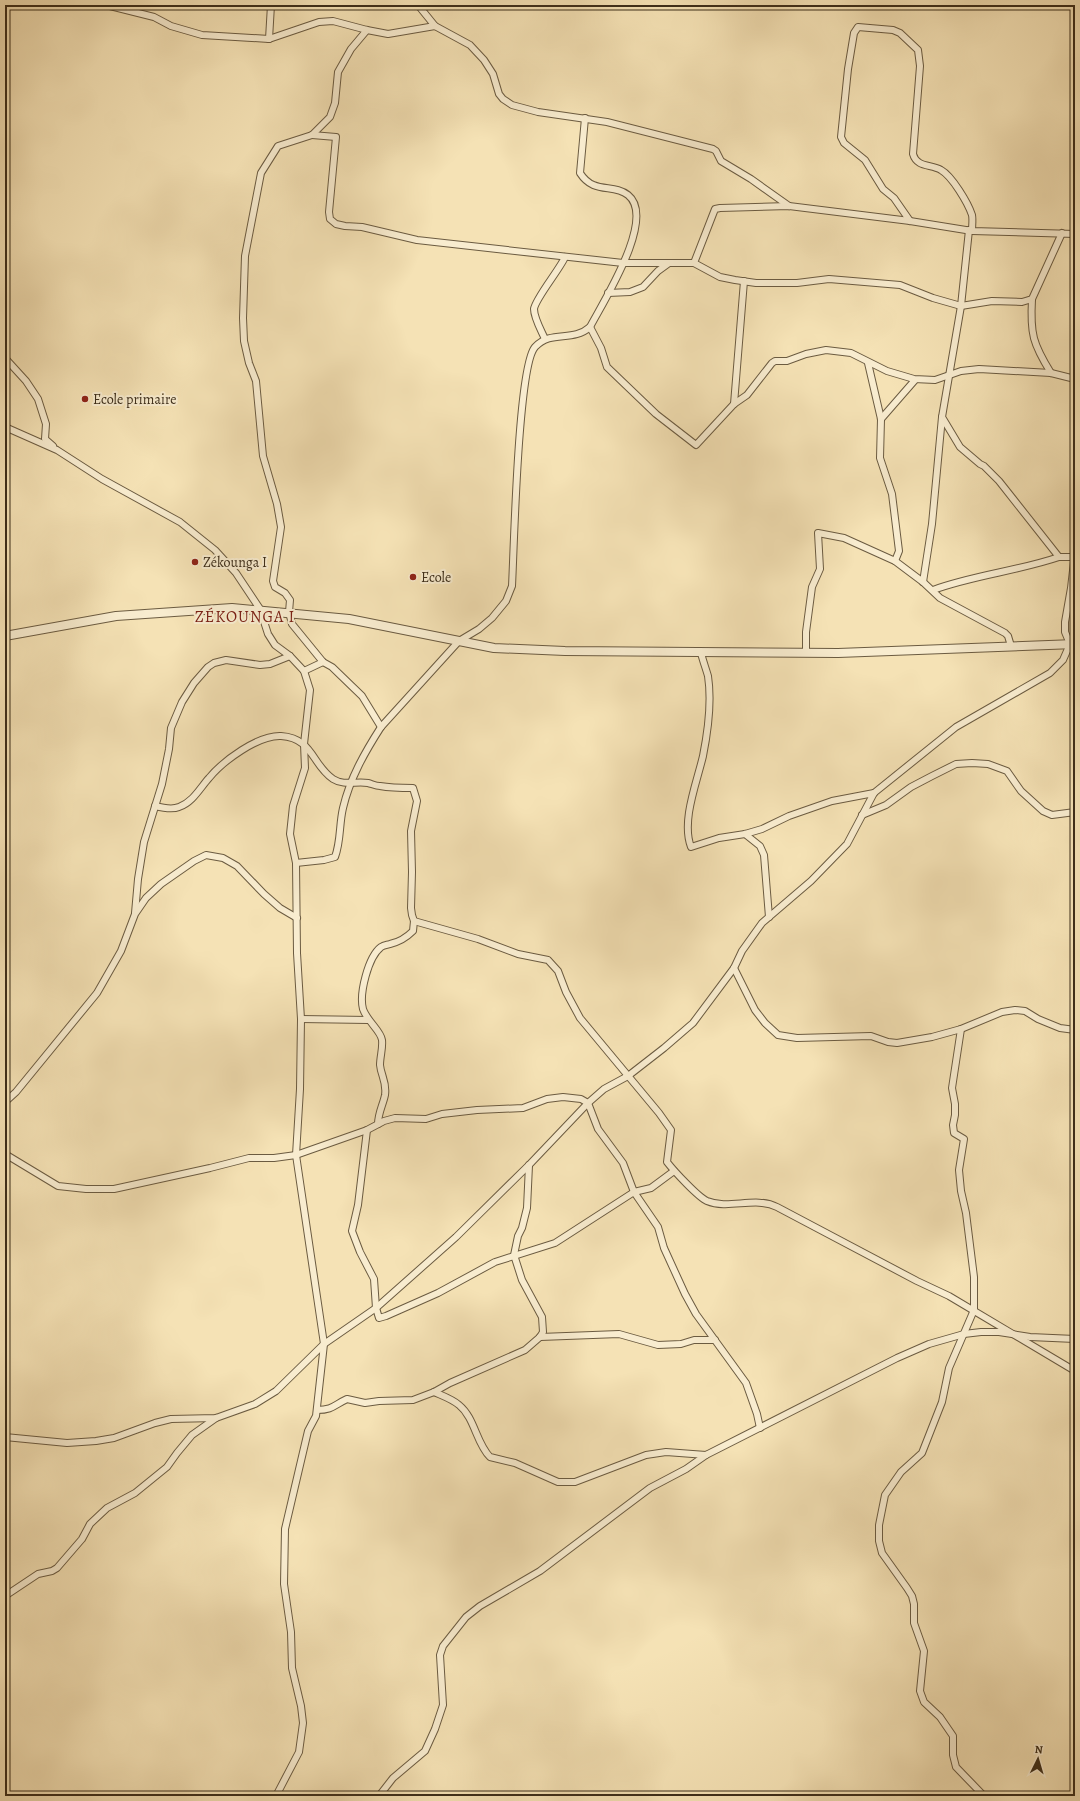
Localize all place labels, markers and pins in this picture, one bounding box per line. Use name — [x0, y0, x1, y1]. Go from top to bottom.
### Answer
place label: Ecole primaire — [93, 390, 176, 409]
marker: Ecole primaire — [80, 394, 90, 404]
place label: Zékounga I — [203, 553, 267, 572]
marker: Zékounga I — [190, 557, 200, 567]
place label: Ecole — [421, 568, 451, 587]
marker: Ecole — [408, 572, 418, 582]

